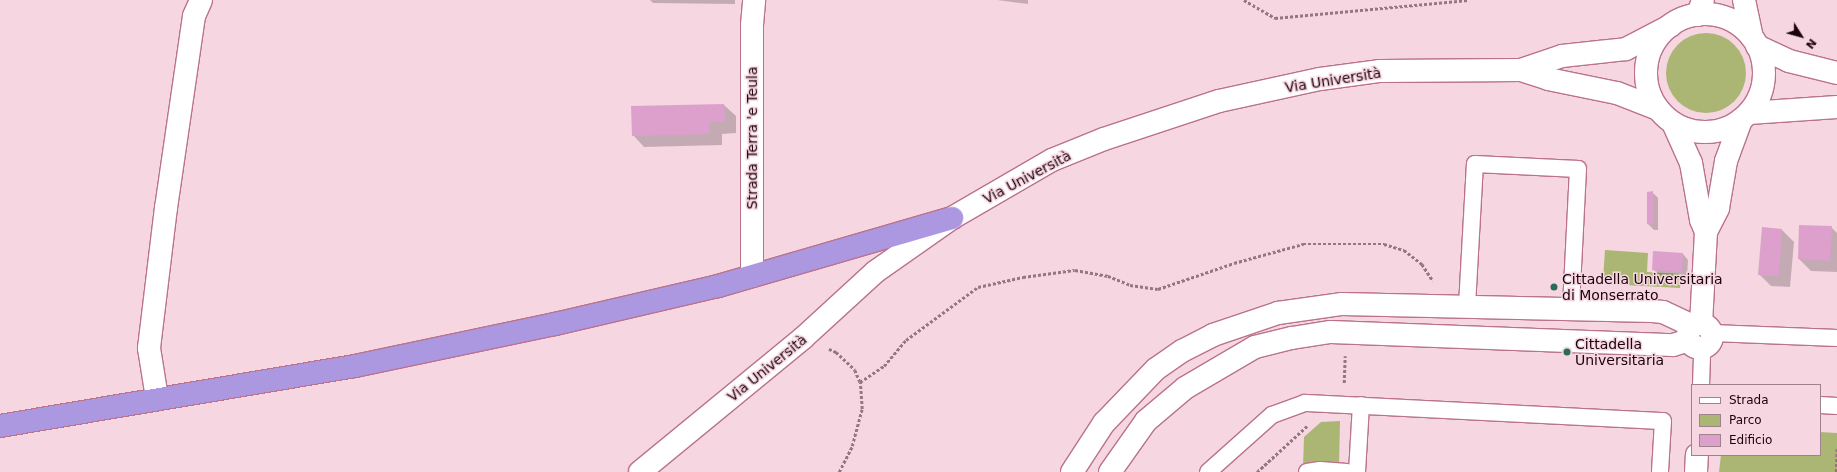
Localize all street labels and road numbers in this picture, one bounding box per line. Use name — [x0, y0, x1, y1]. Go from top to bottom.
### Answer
street label: Via Università — [1284, 64, 1382, 96]
street label: Strada Terra 'e Teula — [744, 67, 760, 209]
street label: Via Università — [980, 147, 1074, 207]
street label: Via Università — [724, 331, 810, 405]

